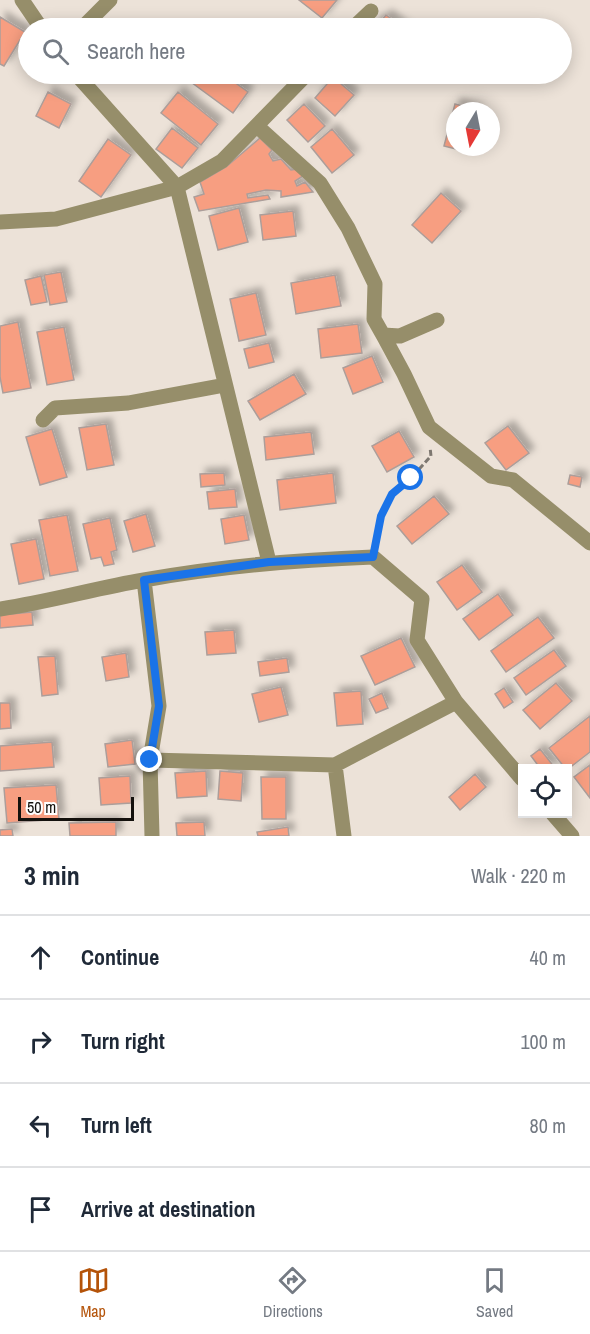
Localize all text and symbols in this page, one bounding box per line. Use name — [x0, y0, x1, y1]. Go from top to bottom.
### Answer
search box — [18, 18, 572, 84]
icon: search — [39, 35, 72, 68]
text: Search here — [87, 36, 185, 66]
north arrow — [446, 102, 500, 156]
route start — [397, 464, 423, 490]
route end — [136, 746, 162, 772]
map controls — [518, 764, 572, 818]
button: locate — [518, 764, 572, 818]
scale bar — [18, 794, 134, 822]
text: 50 m — [27, 796, 56, 818]
text: 3 min — [24, 858, 80, 893]
text: Walk · 220 m — [471, 862, 566, 889]
icon: ahead — [24, 941, 57, 974]
text: Continue — [81, 942, 159, 972]
text: 40 m — [530, 944, 566, 971]
icon: right — [24, 1025, 57, 1058]
text: Turn right — [81, 1026, 165, 1056]
text: 100 m — [520, 1028, 566, 1055]
icon: left — [24, 1109, 57, 1142]
text: Turn left — [81, 1110, 152, 1140]
text: 80 m — [530, 1112, 566, 1139]
icon: arrive — [24, 1193, 57, 1226]
text: Arrive at destination — [81, 1194, 255, 1224]
tab: Map — [77, 1264, 110, 1322]
tab: Directions — [263, 1264, 323, 1322]
tab: Saved — [476, 1264, 513, 1322]

